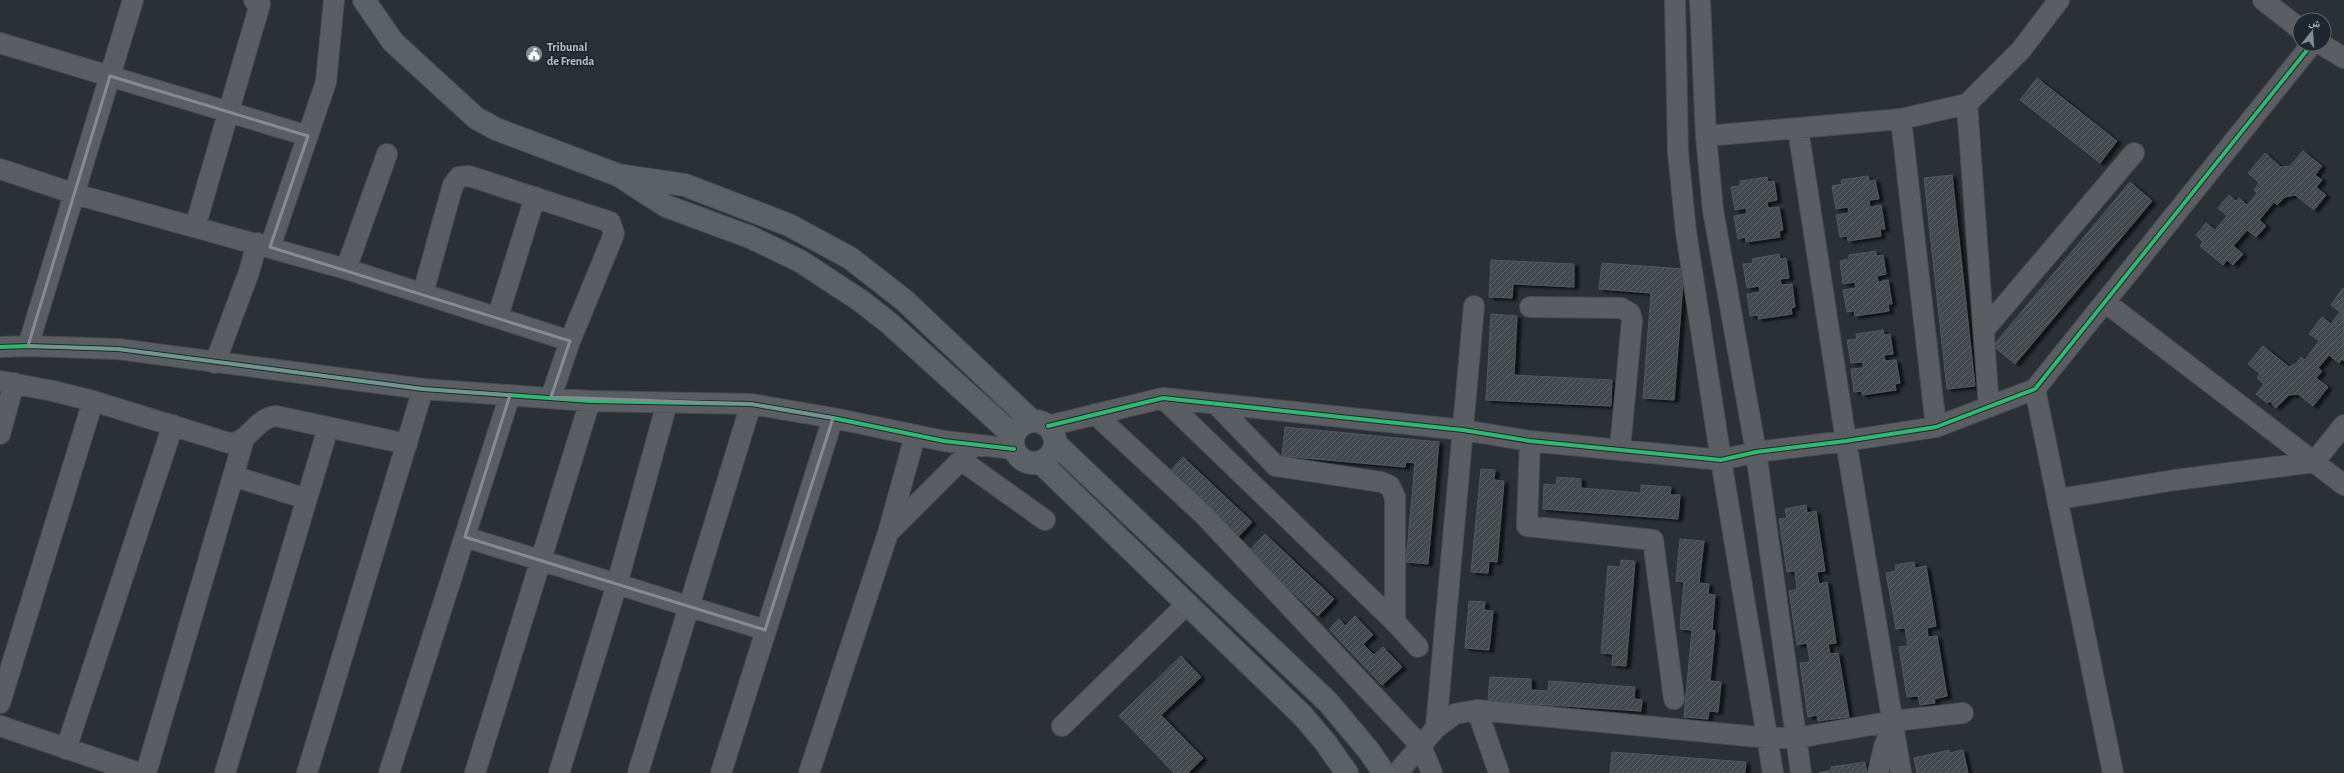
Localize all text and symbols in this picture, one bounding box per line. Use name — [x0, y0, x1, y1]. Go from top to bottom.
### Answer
north arrow — [2292, 12, 2332, 52]
text: ش — [2307, 16, 2322, 32]
place label: Tribunal de Frenda — [547, 41, 594, 67]
public building icon: Tribunal de Frenda — [524, 44, 544, 64]

